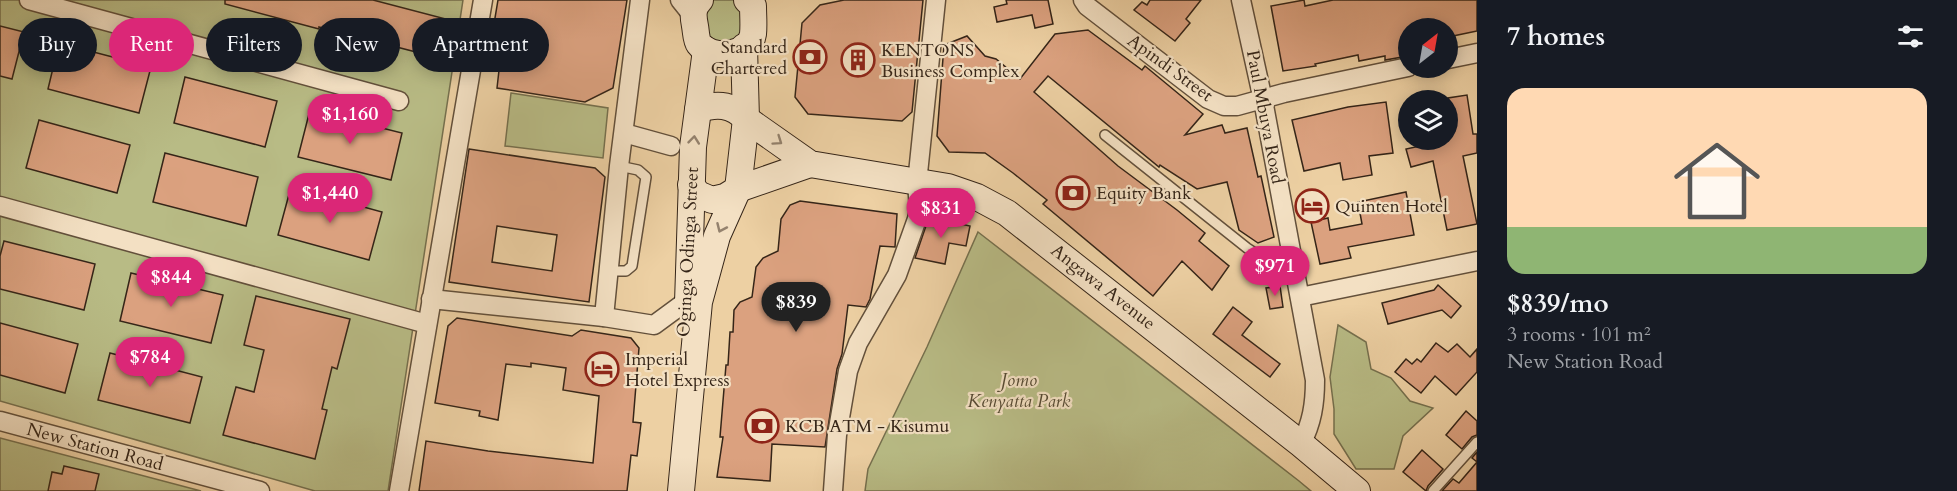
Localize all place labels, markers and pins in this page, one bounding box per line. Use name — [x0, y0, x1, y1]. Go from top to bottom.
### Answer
place label: Standard Chartered — [711, 35, 787, 81]
place label: KENTONS Business Complex — [881, 38, 1020, 84]
bank icon: Standard Chartered — [792, 39, 828, 75]
building icon: KENTONS Business Complex — [840, 42, 876, 78]
pin: $1,160 — [301, 94, 399, 145]
pin: $1,440 — [281, 173, 379, 224]
bank icon: Equity Bank — [1055, 175, 1091, 211]
place label: Equity Bank — [1096, 181, 1192, 206]
pin: $831 — [905, 188, 977, 239]
hotel icon: Quinten Hotel — [1294, 188, 1330, 224]
place label: Quinten Hotel — [1335, 194, 1448, 219]
pin: $971 — [1239, 246, 1311, 297]
pin: $844 — [135, 257, 207, 308]
pin: $839 — [760, 282, 832, 333]
pin: $784 — [114, 337, 186, 388]
place label: Imperial Hotel Express — [625, 347, 729, 393]
hotel icon: Imperial Hotel Express — [584, 351, 620, 387]
bank icon: KCB ATM - Kisumu — [744, 408, 780, 444]
place label: KCB ATM - Kisumu — [785, 414, 949, 439]

